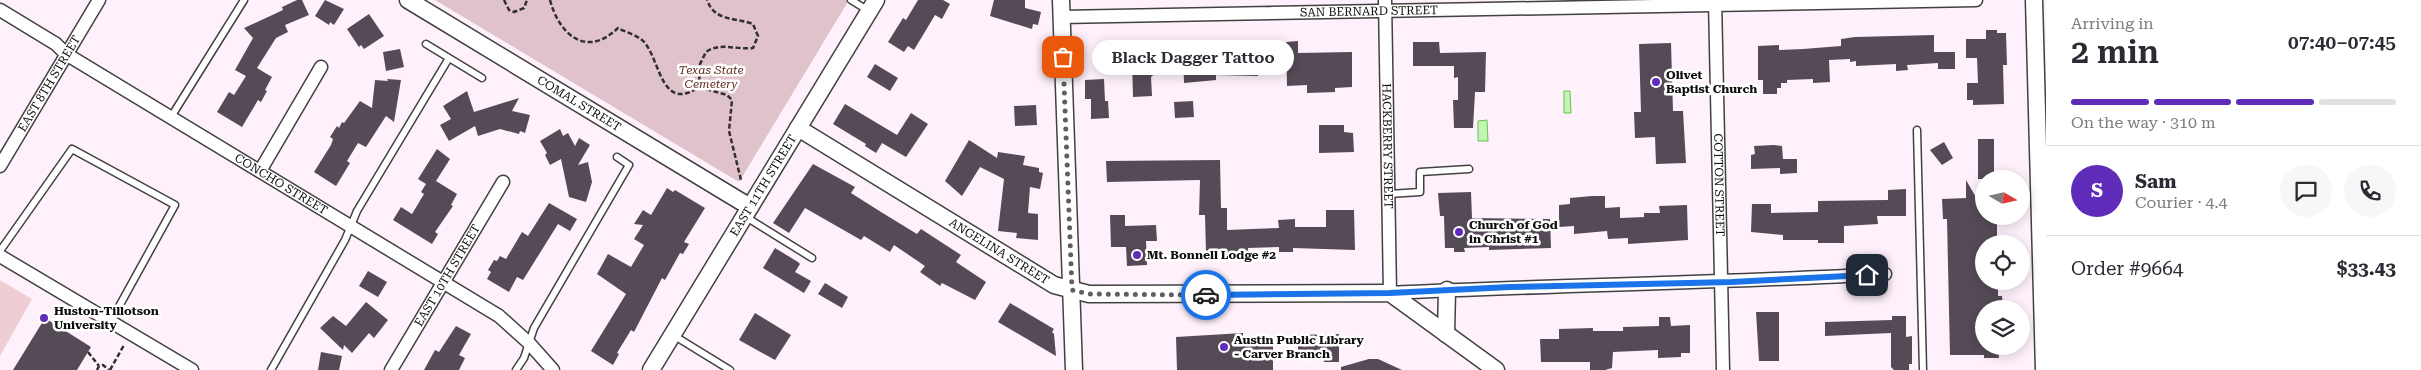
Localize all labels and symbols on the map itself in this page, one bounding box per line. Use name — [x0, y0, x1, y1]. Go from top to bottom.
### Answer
street label: SAN BERNARD STREET — [1300, 3, 1438, 20]
street label: EAST 8TH STREET — [15, 33, 83, 134]
pin — [1042, 36, 1084, 78]
callout: Black Dagger Tattoo — [1093, 40, 1296, 74]
park label: Texas State Cemetery — [678, 63, 744, 91]
place label: Olivet Baptist Church — [1666, 68, 1757, 96]
street label: COMAL STREET — [535, 73, 624, 134]
marker: Olivet Baptist Church — [1650, 76, 1662, 88]
street label: HACKBERRY STREET — [1379, 83, 1396, 209]
street label: EAST 11TH STREET — [727, 132, 799, 239]
street label: COTTON STREET — [1711, 133, 1727, 237]
street label: CONCHO STREET — [232, 151, 330, 218]
north arrow — [1975, 170, 2030, 225]
street label: ANGELINA STREET — [947, 215, 1052, 287]
place label: Church of God in Christ #1 — [1469, 218, 1558, 246]
street label: EAST 10TH STREET — [412, 222, 483, 329]
marker: Church of God in Christ #1 — [1453, 226, 1465, 238]
place label: Mt. Bonnell Lodge #2 — [1147, 248, 1276, 262]
marker: Mt. Bonnell Lodge #2 — [1131, 249, 1143, 261]
pin — [1846, 254, 1888, 296]
courier — [1181, 270, 1231, 320]
place label: Huston-Tillotson University — [54, 304, 159, 332]
marker: Huston-Tillotson University — [38, 312, 50, 324]
place label: Austin Public Library - Carver Branch — [1234, 333, 1365, 361]
marker: Austin Public Library - Carver Branch — [1218, 341, 1230, 353]

